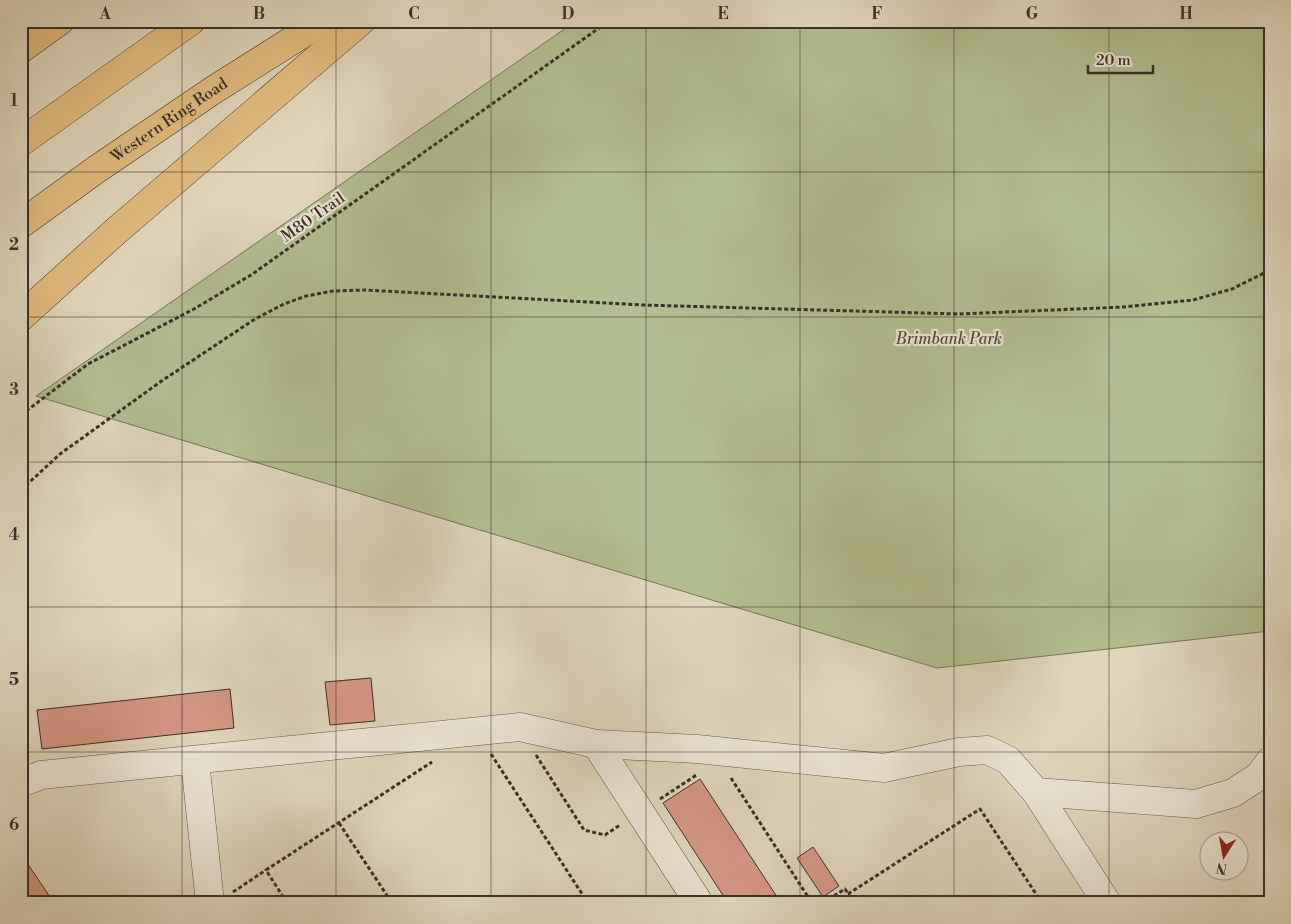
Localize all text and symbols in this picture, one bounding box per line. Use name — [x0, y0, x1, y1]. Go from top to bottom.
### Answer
text: A — [98, 4, 111, 24]
text: B — [253, 4, 265, 24]
text: C — [408, 4, 420, 24]
text: D — [562, 4, 575, 24]
text: E — [717, 4, 729, 24]
text: F — [871, 4, 883, 24]
text: G — [1026, 4, 1039, 24]
text: H — [1179, 4, 1193, 24]
scale bar — [1088, 42, 1154, 74]
text: 20 m — [1096, 51, 1131, 70]
street label: Western Ring Road — [106, 74, 231, 167]
text: 1 — [10, 91, 18, 111]
street label: M80 Trail — [277, 188, 349, 246]
text: 2 — [9, 235, 19, 255]
park label: Brimbank Park — [895, 329, 1002, 349]
text: 3 — [9, 380, 19, 400]
text: 4 — [9, 525, 20, 545]
text: 5 — [9, 670, 19, 690]
text: 6 — [9, 815, 19, 835]
north arrow — [1198, 832, 1248, 882]
text: N — [1215, 858, 1229, 878]

